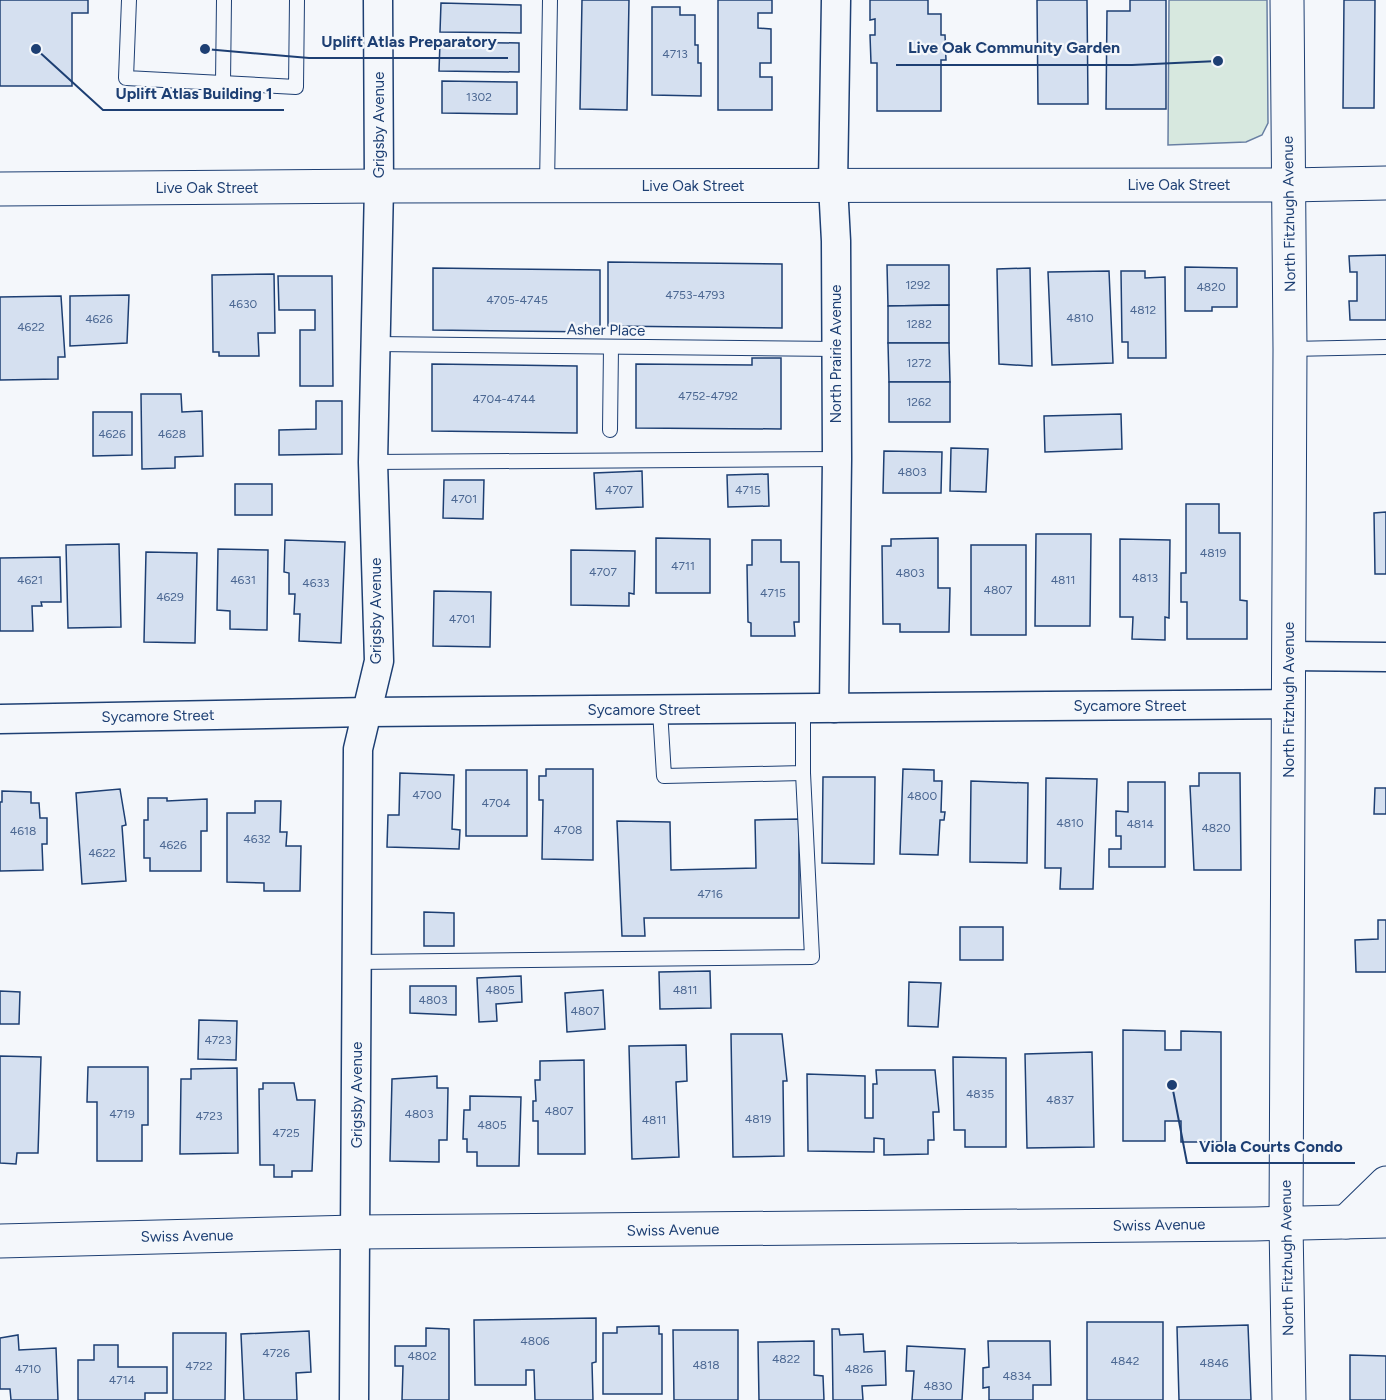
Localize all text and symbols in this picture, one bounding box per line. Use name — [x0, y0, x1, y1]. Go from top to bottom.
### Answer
callout: Uplift Atlas Preparatory — [309, 24, 508, 58]
callout: Live Oak Community Garden — [896, 31, 1132, 65]
text: Uplift Atlas Preparatory — [321, 32, 497, 51]
text: Live Oak Community Garden — [908, 38, 1120, 57]
house number: 4713 — [662, 47, 688, 61]
street label: Grigsby Avenue — [370, 72, 388, 178]
callout: Uplift Atlas Building 1 — [103, 76, 284, 110]
text: Uplift Atlas Building 1 — [115, 84, 273, 103]
house number: 1302 — [466, 90, 492, 104]
street label: North Fitzhugh Avenue — [1279, 136, 1299, 292]
street label: Live Oak Street — [1127, 176, 1231, 194]
street label: Live Oak Street — [641, 177, 745, 195]
street label: Live Oak Street — [155, 179, 259, 197]
house number: 1292 — [905, 278, 931, 292]
house number: 4820 — [1196, 280, 1226, 294]
street label: North Prairie Avenue — [827, 284, 845, 424]
house number: 4753-4793 — [665, 288, 725, 302]
house number: 4705-4745 — [486, 293, 548, 307]
house number: 4630 — [229, 297, 258, 311]
house number: 4812 — [1130, 303, 1156, 317]
house number: 4810 — [1066, 311, 1094, 325]
house number: 4626 — [85, 312, 113, 326]
house number: 1282 — [906, 317, 932, 331]
house number: 4622 — [17, 320, 45, 334]
street label: Asher Place — [567, 320, 645, 340]
house number: 1272 — [907, 356, 931, 370]
house number: 4752-4792 — [678, 389, 738, 403]
house number: 4704-4744 — [473, 392, 536, 406]
house number: 1262 — [906, 395, 932, 409]
house number: 4626 — [98, 427, 126, 441]
house number: 4628 — [158, 427, 186, 441]
house number: 4803 — [897, 465, 927, 479]
house number: 4707 — [605, 483, 634, 497]
house number: 4715 — [735, 483, 761, 497]
house number: 4701 — [451, 492, 477, 506]
house number: 4819 — [1200, 546, 1226, 560]
street label: Grigsby Avenue — [367, 558, 385, 664]
house number: 4711 — [671, 559, 695, 573]
house number: 4707 — [589, 565, 618, 579]
house number: 4803 — [895, 566, 925, 580]
house number: 4813 — [1132, 571, 1158, 585]
house number: 4621 — [17, 573, 43, 587]
house number: 4631 — [230, 573, 256, 587]
house number: 4811 — [1051, 573, 1075, 587]
house number: 4633 — [302, 576, 330, 590]
house number: 4807 — [984, 583, 1013, 597]
house number: 4715 — [760, 586, 786, 600]
house number: 4629 — [156, 590, 184, 604]
house number: 4701 — [449, 612, 475, 626]
street label: North Fitzhugh Avenue — [1280, 622, 1298, 778]
street label: Sycamore Street — [1073, 697, 1187, 715]
street label: Sycamore Street — [587, 701, 701, 719]
street label: Sycamore Street — [101, 706, 215, 726]
house number: 4700 — [412, 788, 442, 802]
house number: 4800 — [907, 789, 937, 803]
house number: 4704 — [481, 796, 511, 810]
house number: 4810 — [1056, 816, 1084, 830]
house number: 4814 — [1126, 817, 1154, 831]
house number: 4820 — [1201, 821, 1231, 835]
house number: 4708 — [554, 823, 582, 837]
house number: 4618 — [10, 824, 36, 838]
house number: 4632 — [243, 832, 271, 846]
house number: 4626 — [159, 838, 187, 852]
house number: 4622 — [88, 846, 116, 860]
house number: 4716 — [697, 887, 723, 901]
house number: 4805 — [485, 983, 515, 997]
house number: 4811 — [673, 983, 697, 997]
house number: 4803 — [418, 993, 448, 1007]
house number: 4807 — [571, 1004, 600, 1018]
house number: 4723 — [204, 1033, 232, 1047]
street label: Grigsby Avenue — [348, 1042, 366, 1148]
house number: 4835 — [966, 1087, 994, 1101]
house number: 4837 — [1046, 1093, 1074, 1107]
house number: 4807 — [545, 1104, 574, 1118]
house number: 4719 — [109, 1107, 135, 1121]
house number: 4803 — [404, 1107, 434, 1121]
house number: 4723 — [195, 1109, 223, 1123]
house number: 4819 — [745, 1112, 771, 1126]
house number: 4811 — [642, 1113, 666, 1127]
house number: 4805 — [477, 1118, 507, 1132]
house number: 4725 — [272, 1126, 300, 1140]
callout: Viola Courts Condo — [1187, 1129, 1355, 1163]
text: Viola Courts Condo — [1199, 1137, 1343, 1156]
street label: North Fitzhugh Avenue — [1277, 1180, 1297, 1336]
street label: Swiss Avenue — [1112, 1215, 1206, 1235]
street label: Swiss Avenue — [626, 1220, 720, 1240]
street label: Swiss Avenue — [140, 1226, 234, 1246]
house number: 4806 — [520, 1334, 550, 1348]
house number: 4726 — [262, 1346, 290, 1360]
house number: 4802 — [407, 1349, 437, 1363]
house number: 4822 — [772, 1352, 800, 1366]
house number: 4842 — [1111, 1354, 1139, 1368]
house number: 4846 — [1199, 1356, 1229, 1370]
house number: 4818 — [692, 1358, 720, 1372]
house number: 4722 — [185, 1359, 213, 1373]
house number: 4710 — [15, 1362, 42, 1376]
house number: 4826 — [845, 1362, 873, 1376]
house number: 4834 — [1003, 1369, 1032, 1383]
house number: 4714 — [109, 1373, 136, 1387]
house number: 4830 — [923, 1379, 953, 1393]

